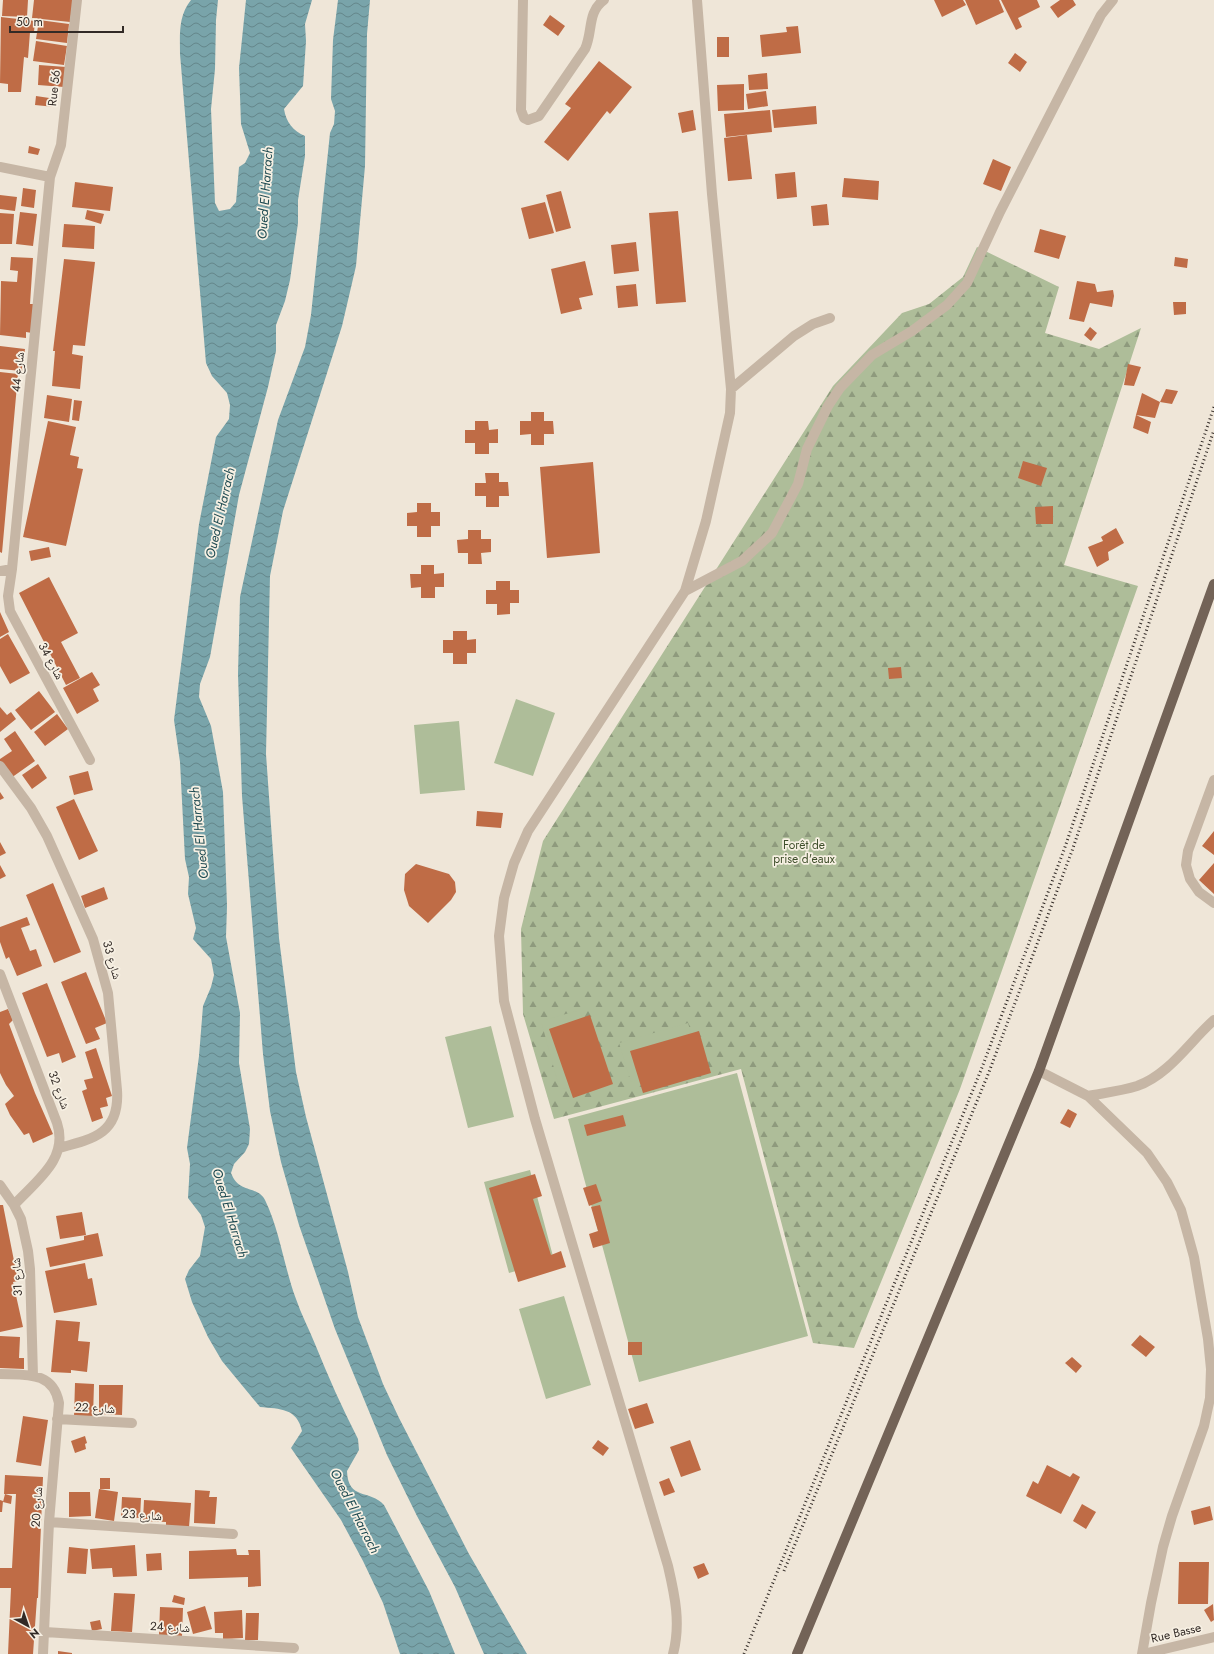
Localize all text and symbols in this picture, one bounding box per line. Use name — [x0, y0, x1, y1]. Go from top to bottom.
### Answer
scale bar — [10, 8, 123, 34]
text: 50 m — [16, 13, 43, 31]
street label: Rue 56 — [43, 69, 65, 107]
water label: Oued El Harrach — [252, 146, 278, 240]
street label: شارع 44 — [7, 351, 29, 393]
water label: Oued El Harrach — [200, 465, 240, 560]
street label: شارع 34 — [34, 639, 68, 683]
water label: Oued El Harrach — [185, 786, 213, 880]
park label: Forêt de prise d'eaux — [773, 836, 836, 868]
street label: شارع 33 — [98, 939, 126, 982]
street label: شارع 32 — [43, 1068, 75, 1112]
water label: Oued El Harrach — [207, 1166, 253, 1260]
street label: شارع 31 — [7, 1257, 27, 1297]
street label: شارع 22 — [75, 1398, 116, 1418]
water label: Oued El Harrach — [326, 1465, 385, 1557]
street label: شارع 20 — [27, 1486, 47, 1528]
street label: شارع 23 — [122, 1505, 163, 1525]
north arrow — [8, 1606, 48, 1646]
street label: شارع 24 — [149, 1617, 191, 1637]
street label: Rue Basse — [1149, 1618, 1203, 1648]
text: N — [26, 1625, 43, 1643]

